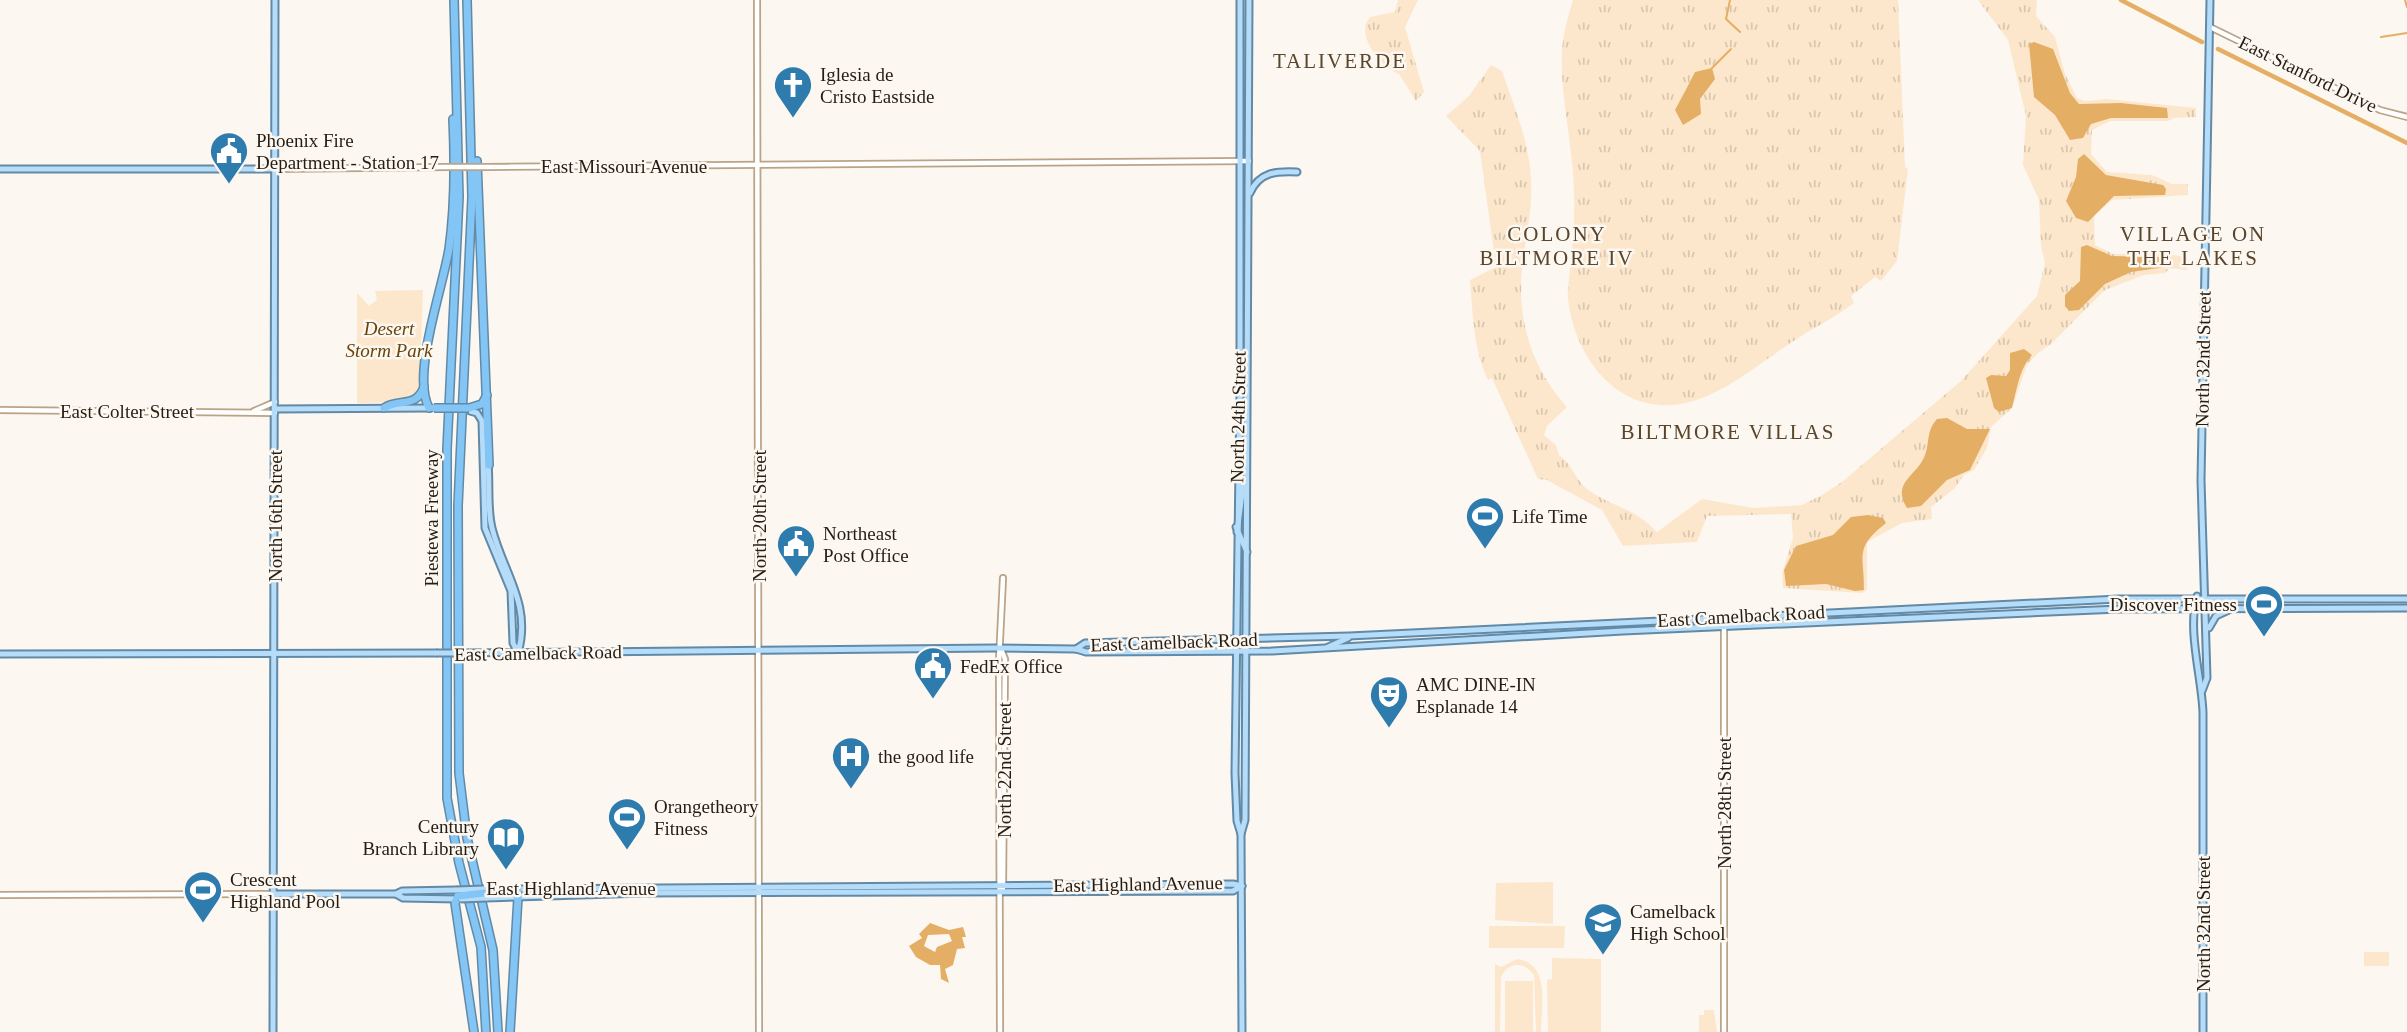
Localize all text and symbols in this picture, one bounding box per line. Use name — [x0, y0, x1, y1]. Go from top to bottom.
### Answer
street label: East Stanford Drive — [2236, 31, 2380, 117]
district label: TALIVERDE — [1273, 49, 1407, 73]
church icon: Iglesia de Cristo Eastside — [772, 64, 814, 119]
place label: Iglesia de Cristo Eastside — [820, 64, 935, 107]
public building icon: Phoenix Fire Department - Station 17 — [208, 130, 250, 185]
place label: Phoenix Fire Department - Station 17 — [256, 130, 439, 173]
street label: East Missouri Avenue — [541, 156, 707, 177]
district label: COLONY BILTMORE IV — [1480, 222, 1634, 270]
district label: VILLAGE ON THE LAKES — [2120, 222, 2266, 270]
street label: North 32nd Street — [2191, 290, 2215, 427]
park label: Desert Storm Park — [345, 318, 433, 361]
street label: North 24th Street — [1226, 350, 1250, 483]
street label: East Colter Street — [60, 401, 195, 422]
district label: BILTMORE VILLAS — [1621, 420, 1835, 444]
street label: North 16th Street — [265, 449, 286, 582]
street label: Piestewa Freeway — [421, 449, 442, 587]
street label: North 20th Street — [749, 449, 770, 582]
sports icon: Life Time — [1464, 495, 1506, 550]
place label: Life Time — [1512, 506, 1587, 527]
public building icon: Northeast Post Office — [775, 523, 817, 578]
place label: Northeast Post Office — [823, 523, 909, 566]
sports icon: Discover Fitness — [2243, 583, 2285, 638]
place label: Discover Fitness — [2110, 594, 2237, 615]
street label: East Camelback Road — [1657, 601, 1826, 631]
street label: East Camelback Road — [1090, 629, 1259, 655]
street label: East Camelback Road — [454, 641, 623, 665]
public building icon: FedEx Office — [912, 645, 954, 700]
place label: FedEx Office — [960, 656, 1063, 677]
theatre icon: AMC DINE-IN Esplanade 14 — [1368, 674, 1410, 729]
place label: AMC DINE-IN Esplanade 14 — [1416, 674, 1536, 717]
street label: North 22nd Street — [994, 701, 1015, 838]
hospital icon: the good life — [830, 735, 872, 790]
street label: North 28th Street — [1714, 736, 1735, 869]
place label: the good life — [878, 746, 974, 767]
sports icon: Orangetheory Fitness — [606, 796, 648, 851]
place label: Orangetheory Fitness — [654, 796, 759, 839]
place label: Century Branch Library — [362, 816, 479, 859]
library icon: Century Branch Library — [485, 816, 527, 871]
street label: North 32nd Street — [2193, 855, 2214, 992]
sports icon: Crescent Highland Pool — [182, 869, 224, 924]
place label: Crescent Highland Pool — [230, 869, 340, 912]
street label: East Highland Avenue — [1053, 872, 1223, 896]
street label: East Highland Avenue — [486, 878, 656, 899]
school or university icon: Camelback High School — [1582, 901, 1624, 956]
place label: Camelback High School — [1630, 901, 1726, 944]

